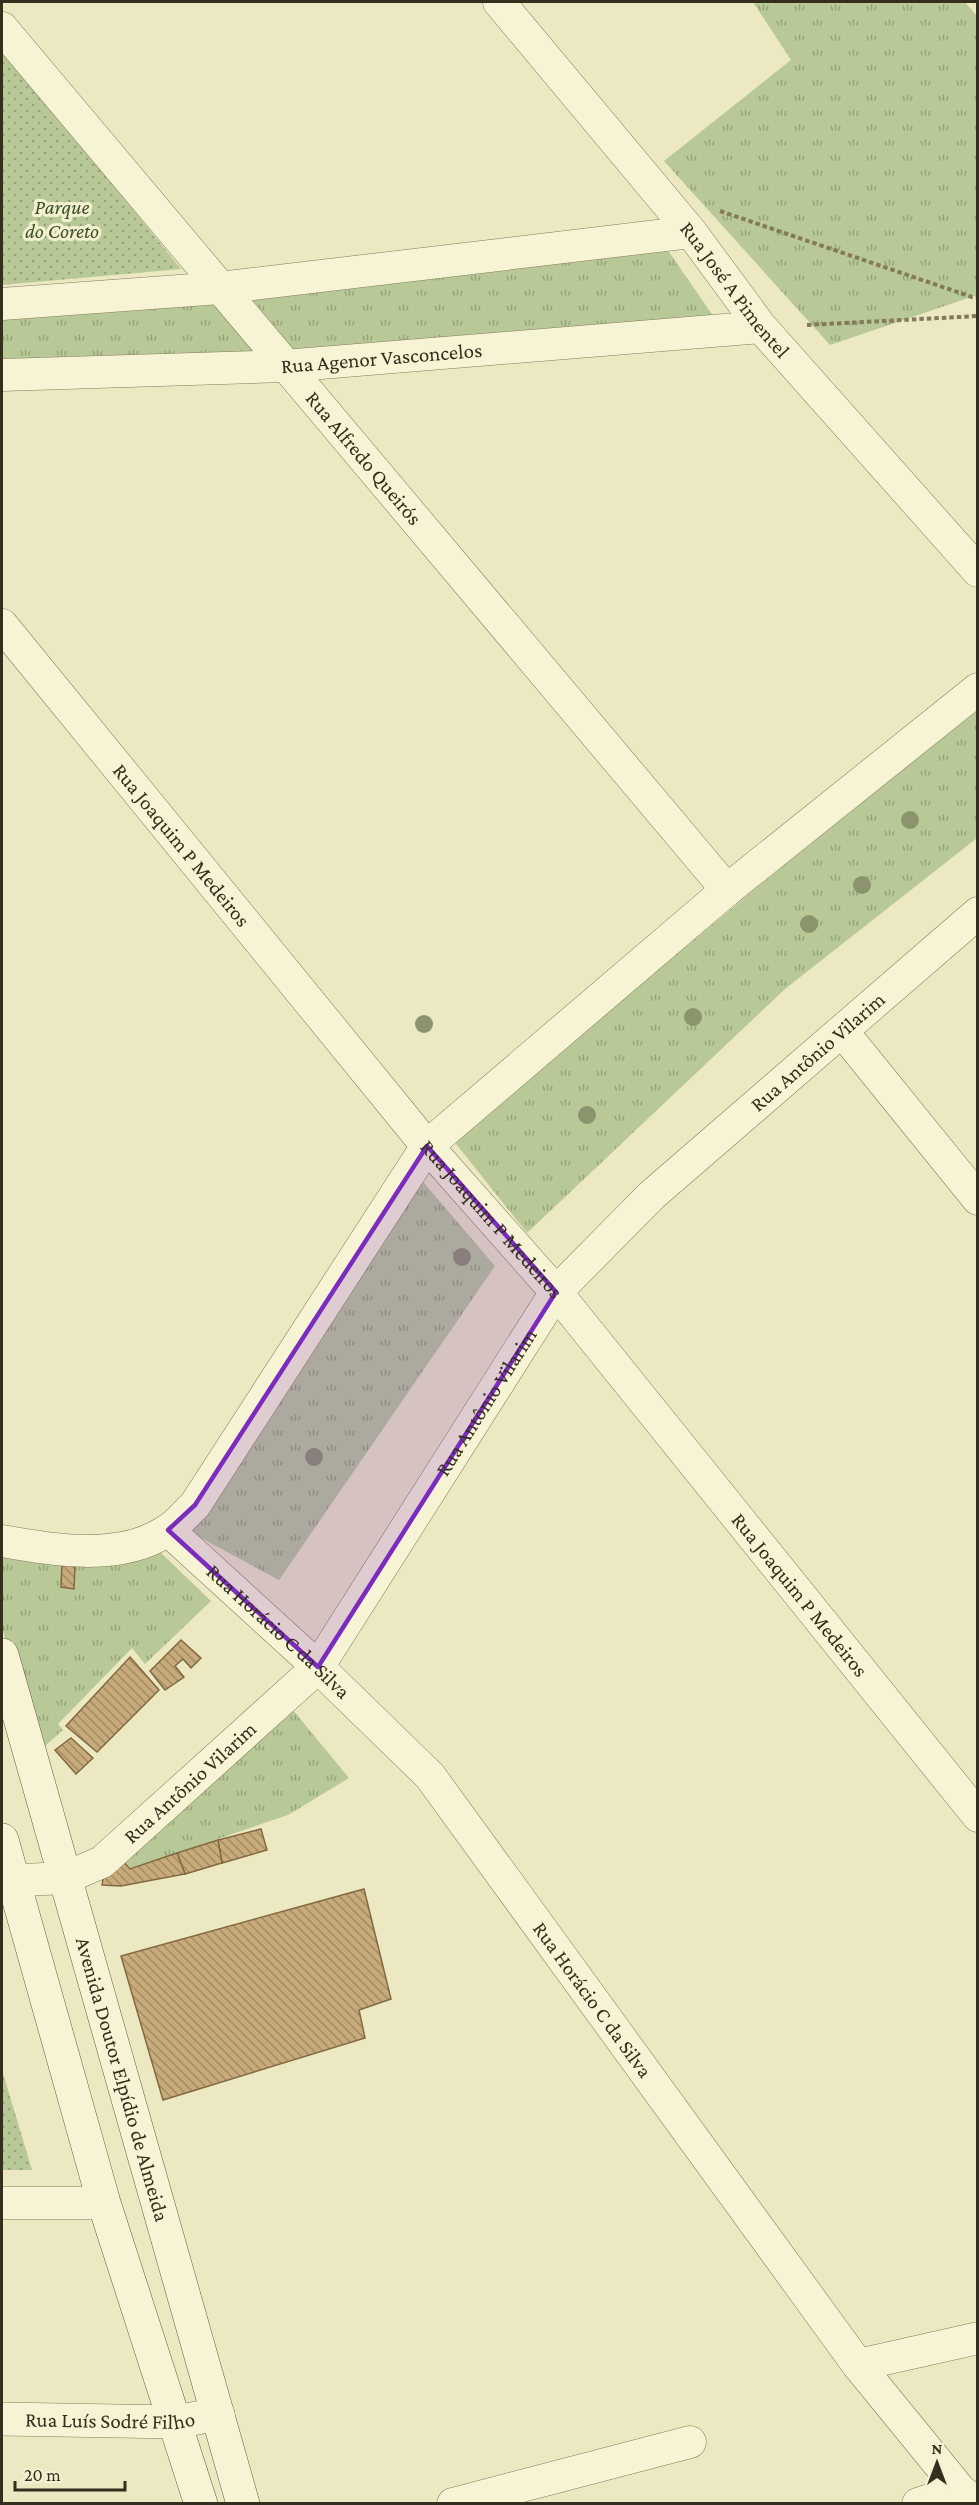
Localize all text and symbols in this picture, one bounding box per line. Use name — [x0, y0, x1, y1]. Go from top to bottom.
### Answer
park label: Parque do Coreto — [25, 195, 99, 243]
street label: Rua José A Pimentel — [675, 216, 795, 363]
street label: Rua Agenor Vasconcelos — [280, 338, 483, 378]
street label: Rua Alfredo Queirós — [301, 386, 427, 530]
street label: Rua Joaquim P Medeiros — [108, 759, 255, 931]
street label: Rua Antônio Vilarim — [745, 987, 890, 1116]
street label: Rua Joaquim P Medeiros — [415, 1135, 568, 1303]
street label: Rua Antônio Vilarim — [430, 1324, 542, 1480]
street label: Rua Joaquim P Medeiros — [727, 1508, 873, 1682]
street label: Rua Horácio C da Silva — [202, 1559, 355, 1704]
street label: Rua Antônio Vilarim — [119, 1717, 261, 1848]
street label: Rua Horácio C da Silva — [528, 1917, 657, 2083]
street label: Avenida Doutor Elpídio de Almeida — [71, 1934, 174, 2224]
street label: Rua Luís Sodré Filho — [25, 2407, 197, 2434]
north arrow — [907, 2433, 967, 2493]
text: N — [932, 2440, 943, 2457]
scale bar — [15, 2454, 124, 2492]
text: 20 m — [24, 2465, 61, 2485]

